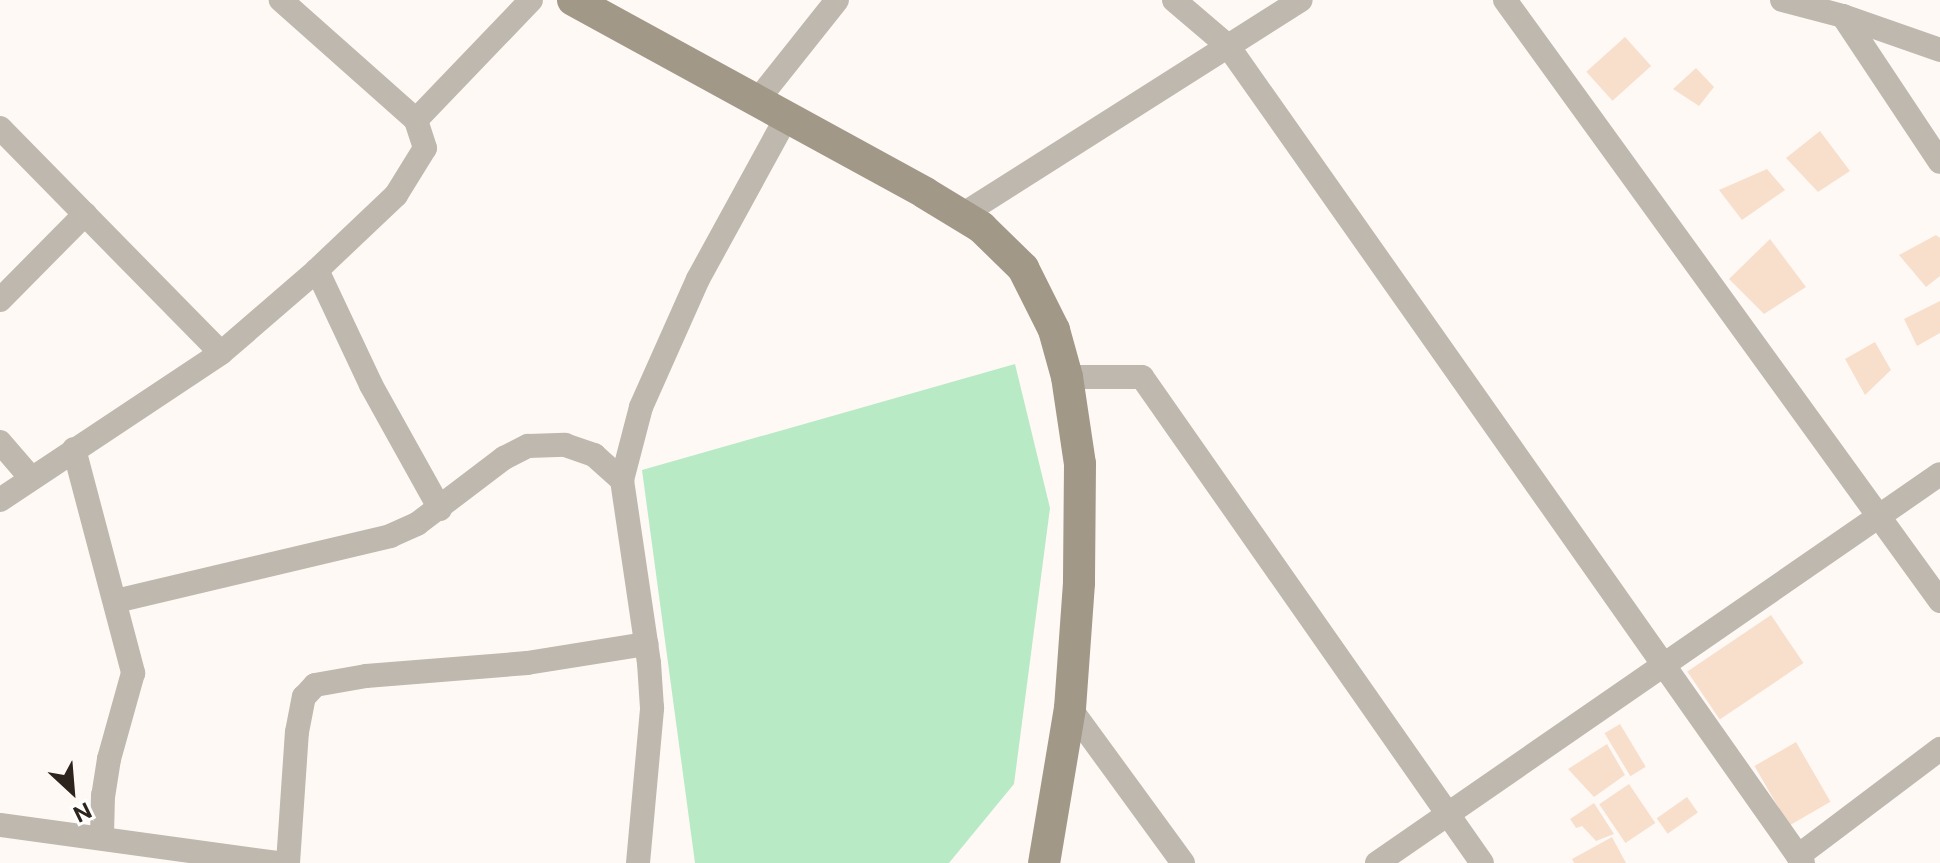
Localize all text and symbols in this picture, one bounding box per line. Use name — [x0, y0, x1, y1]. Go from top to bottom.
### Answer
north arrow — [32, 751, 112, 831]
text: N — [69, 797, 96, 828]

